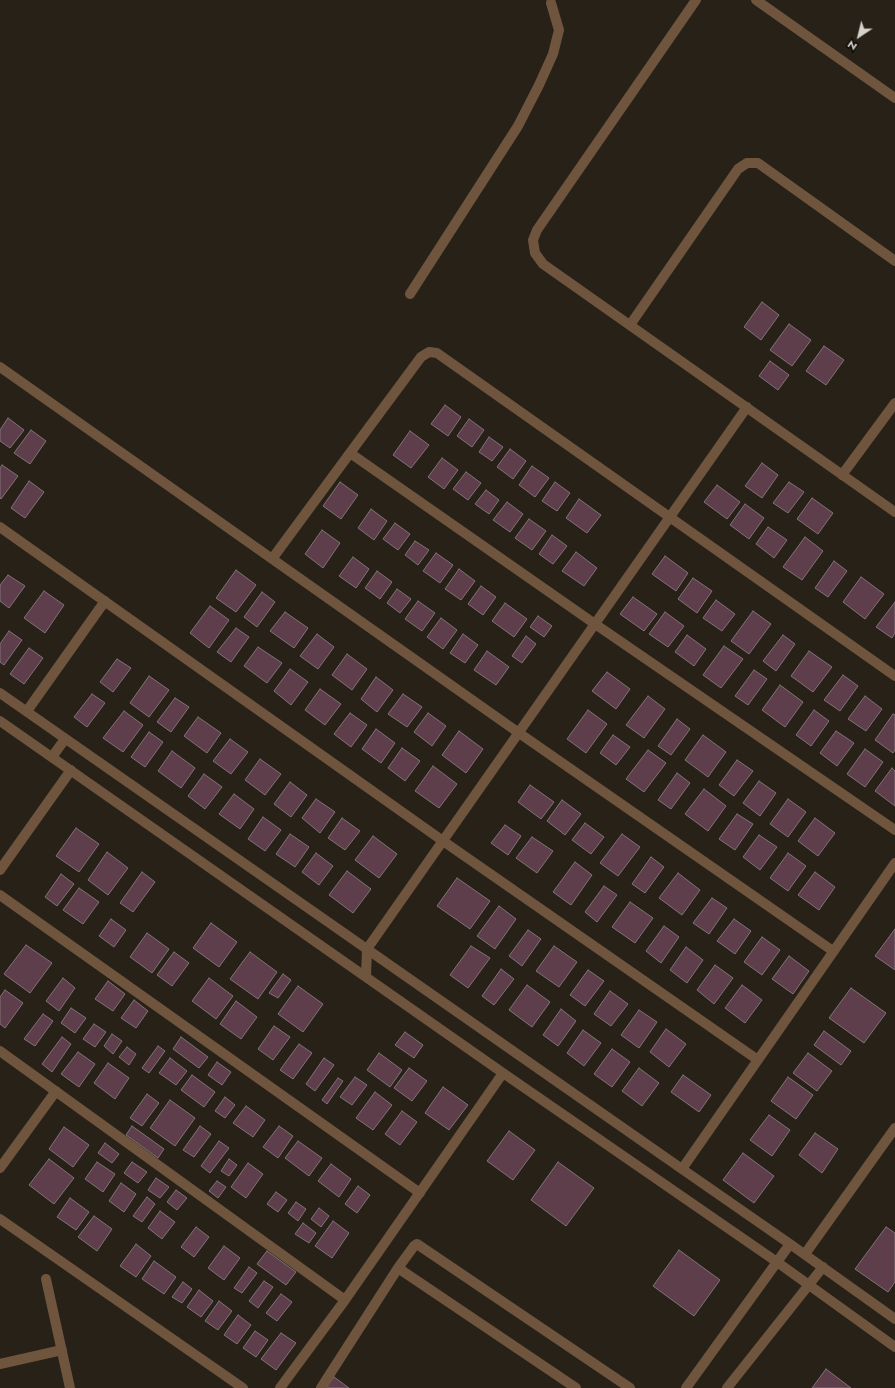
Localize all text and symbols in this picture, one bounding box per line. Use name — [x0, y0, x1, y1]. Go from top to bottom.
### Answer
north arrow — [839, 16, 879, 56]
text: N — [844, 37, 860, 55]

